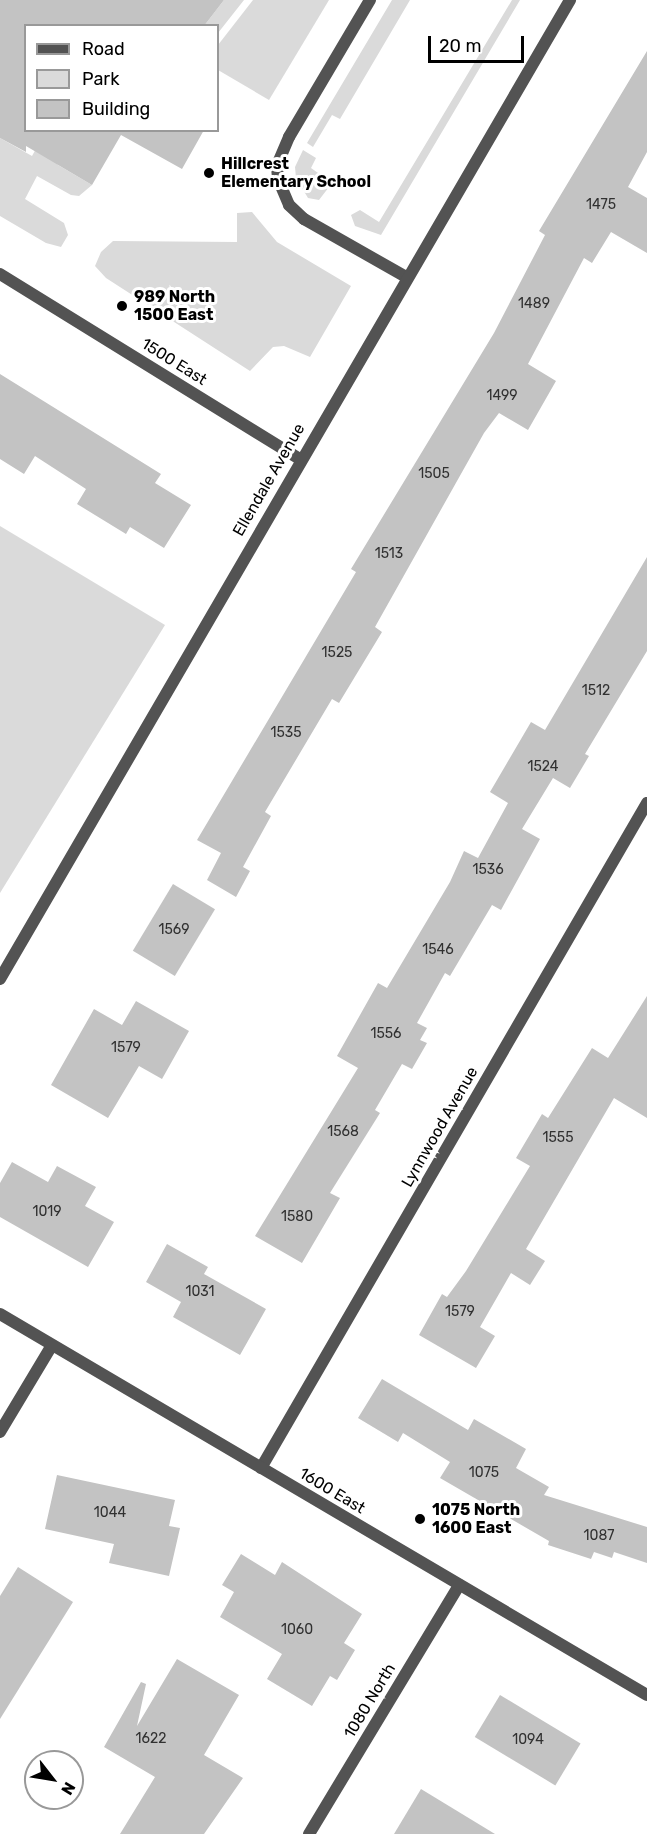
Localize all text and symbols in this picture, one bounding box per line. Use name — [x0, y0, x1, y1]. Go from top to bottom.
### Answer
legend — [24, 24, 219, 132]
scale bar — [431, 24, 527, 62]
text: 20 m — [439, 35, 481, 57]
text: Road — [82, 38, 125, 60]
text: Park — [82, 68, 119, 90]
text: Building — [82, 98, 150, 120]
place label: Hillcrest Elementary School — [221, 154, 371, 192]
marker: Hillcrest Elementary School — [202, 166, 216, 180]
house number: 1475 — [586, 197, 616, 213]
place label: 989 North 1500 East — [134, 287, 215, 325]
house number: 1489 — [518, 296, 550, 312]
marker: 989 North 1500 East — [115, 299, 129, 313]
street label: 1500 East — [138, 334, 210, 390]
house number: 1499 — [486, 388, 518, 404]
street label: Ellendale Avenue — [229, 420, 309, 540]
house number: 1505 — [418, 466, 450, 482]
house number: 1513 — [375, 546, 403, 562]
house number: 1525 — [322, 645, 352, 661]
house number: 1512 — [582, 683, 610, 699]
house number: 1535 — [270, 725, 302, 741]
house number: 1524 — [527, 759, 559, 775]
house number: 1536 — [472, 862, 504, 878]
house number: 1569 — [158, 922, 190, 938]
house number: 1546 — [422, 942, 454, 958]
house number: 1556 — [370, 1026, 402, 1042]
house number: 1579 — [111, 1040, 141, 1056]
street label: Lynnwood Avenue — [398, 1063, 482, 1191]
house number: 1568 — [327, 1124, 359, 1140]
house number: 1555 — [543, 1130, 573, 1146]
house number: 1019 — [32, 1204, 62, 1220]
house number: 1580 — [281, 1209, 313, 1225]
house number: 1031 — [185, 1284, 215, 1300]
house number: 1579 — [445, 1304, 475, 1320]
street label: 1600 East — [295, 1464, 369, 1518]
house number: 1075 — [469, 1465, 499, 1481]
place label: 1075 North 1600 East — [432, 1500, 520, 1538]
house number: 1044 — [94, 1505, 126, 1521]
marker: 1075 North 1600 East — [413, 1512, 427, 1526]
house number: 1087 — [584, 1528, 614, 1544]
house number: 1060 — [281, 1622, 313, 1638]
street label: 1080 North — [340, 1660, 400, 1742]
house number: 1622 — [136, 1731, 166, 1747]
house number: 1094 — [512, 1732, 544, 1748]
north arrow — [24, 1750, 84, 1810]
text: N — [57, 1779, 79, 1798]

